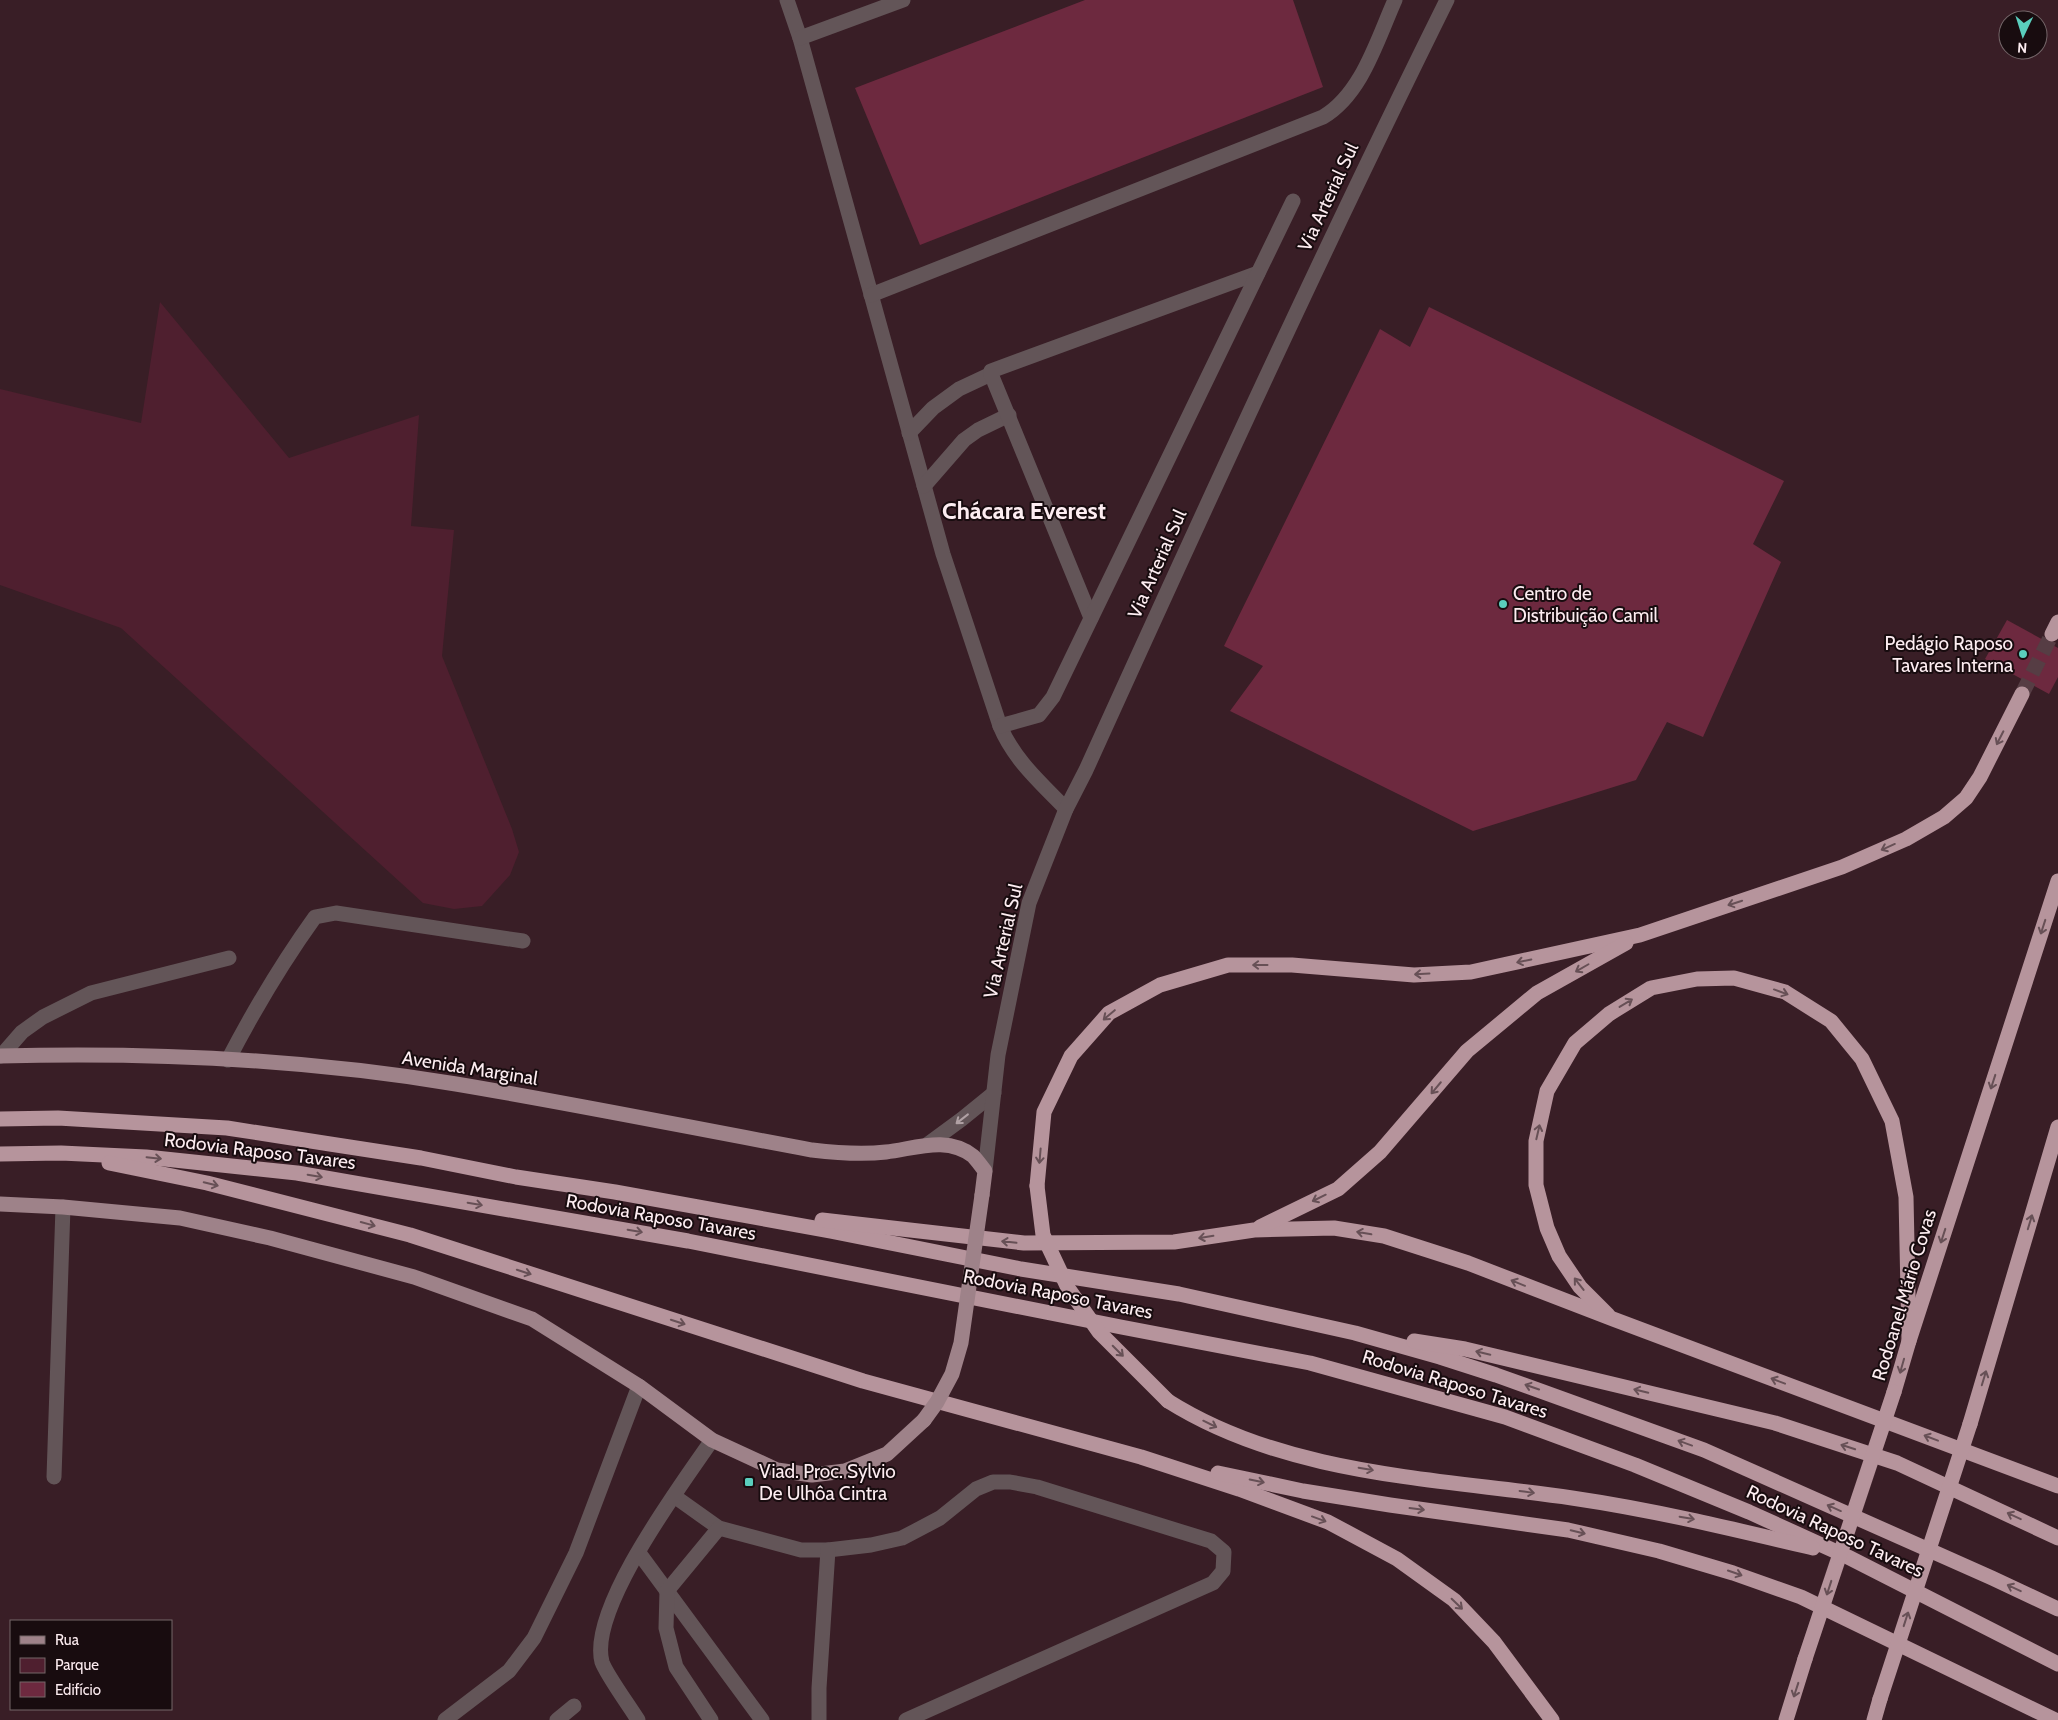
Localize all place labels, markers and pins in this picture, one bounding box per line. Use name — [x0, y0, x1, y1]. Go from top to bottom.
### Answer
place label: Centro de Distribuição Camil — [1513, 582, 1659, 627]
marker: Centro de Distribuição Camil — [1497, 598, 1509, 610]
place label: Pedágio Raposo Tavares Interna — [1885, 632, 2013, 677]
marker: Pedágio Raposo Tavares Interna — [2017, 648, 2029, 660]
place label: Viad. Proc. Sylvio De Ulhôa Cintra — [759, 1460, 896, 1505]
marker: Viad. Proc. Sylvio De Ulhôa Cintra — [743, 1476, 755, 1488]

